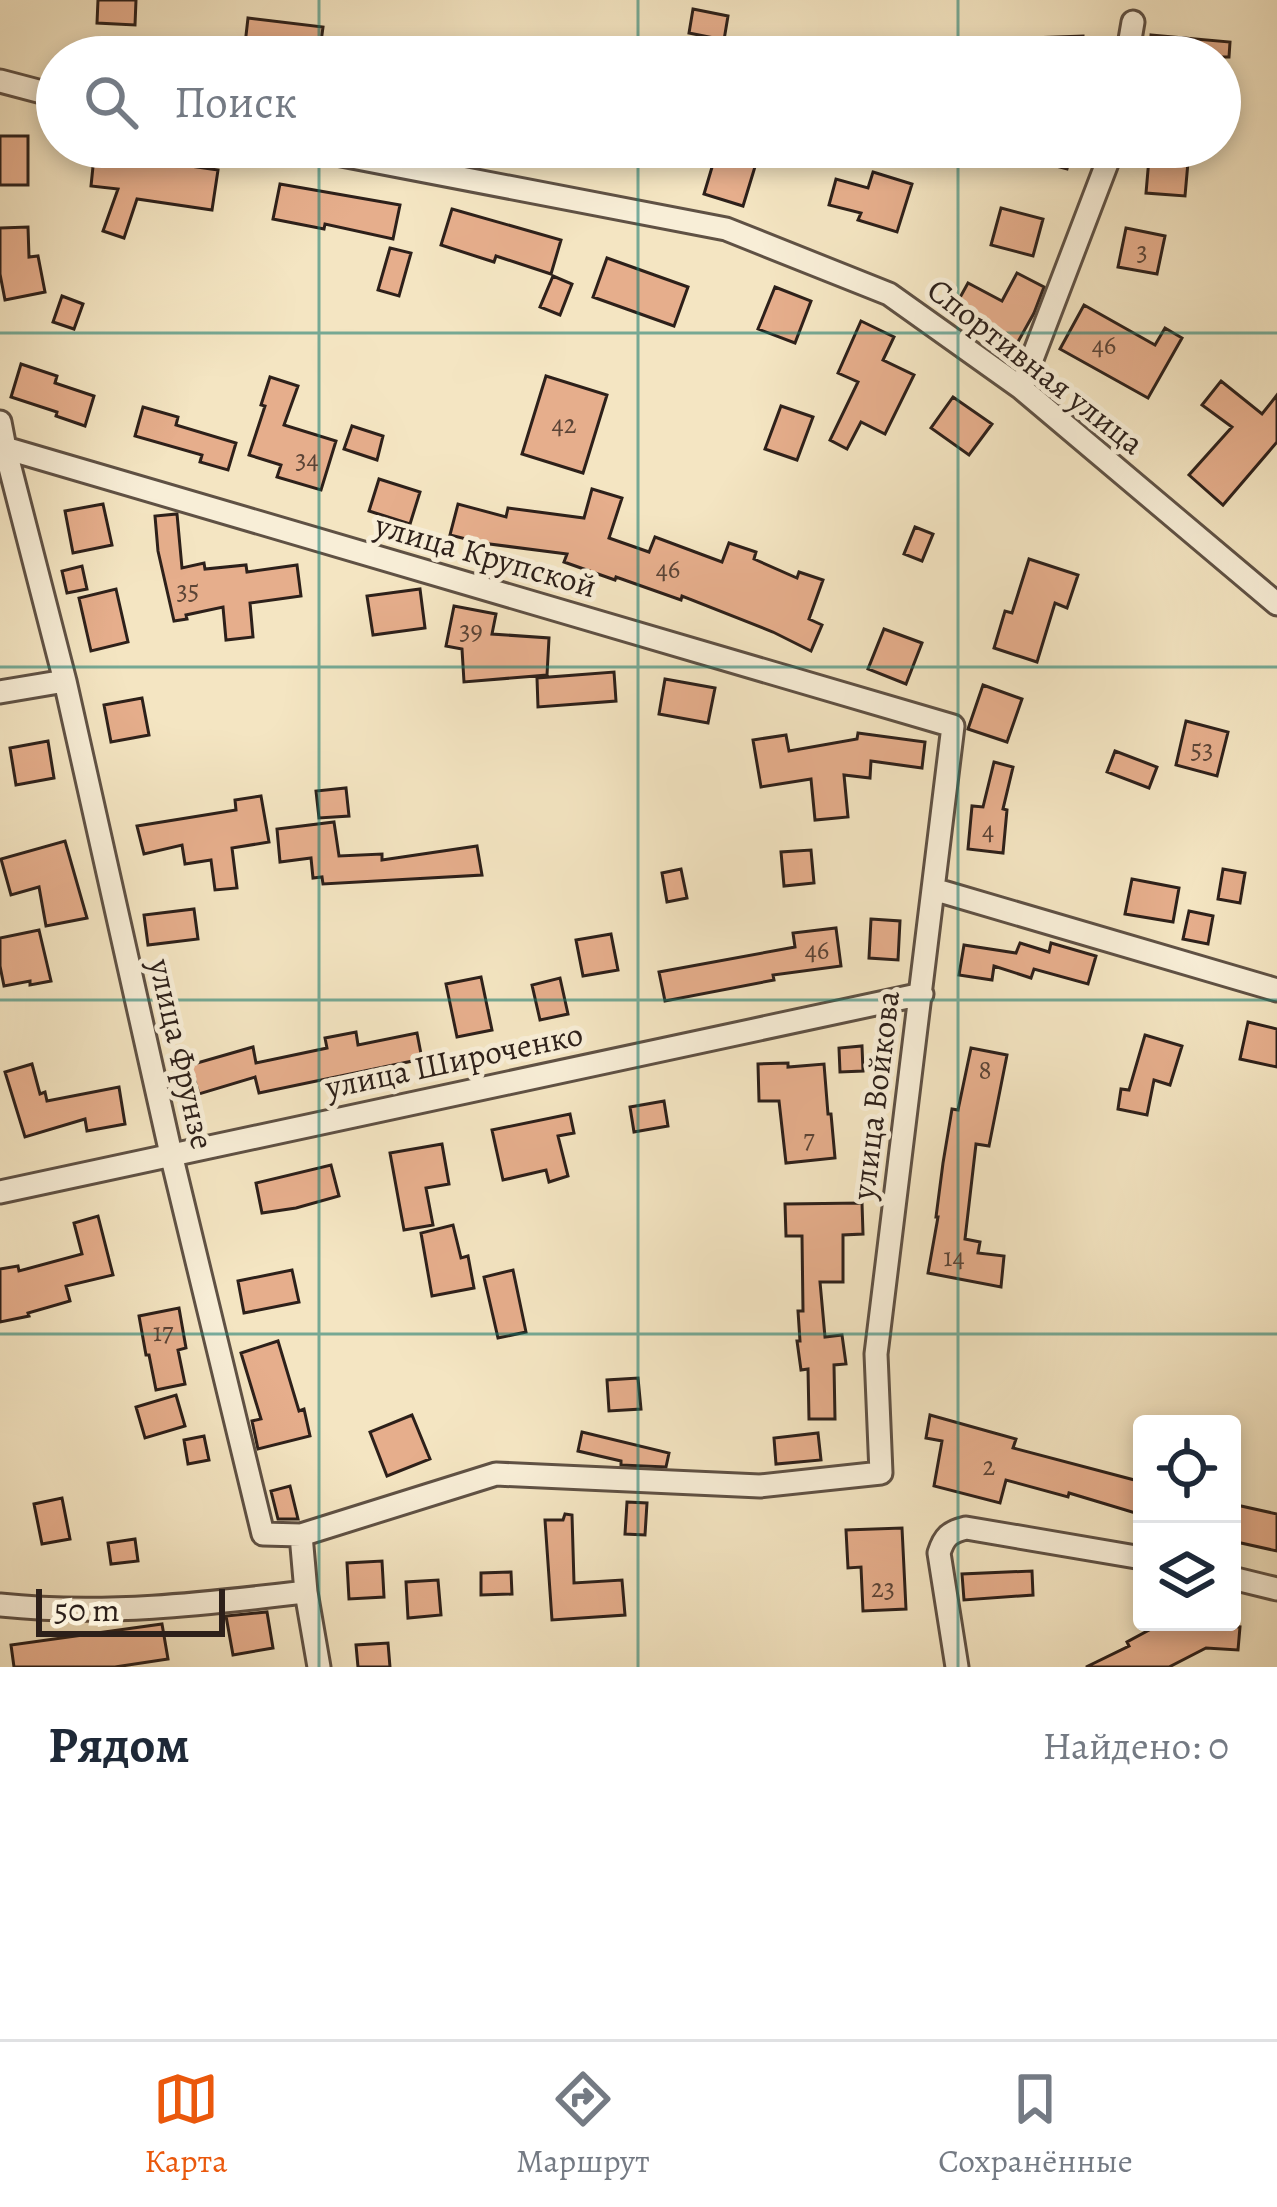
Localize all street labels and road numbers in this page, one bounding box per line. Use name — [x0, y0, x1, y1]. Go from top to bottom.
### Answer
street label: Спортивная улица — [918, 267, 1154, 465]
street label: улица Крупской — [369, 502, 602, 608]
street label: улица Фрунзе — [138, 953, 226, 1154]
street label: улица Войкова — [840, 987, 910, 1203]
street label: улица Широченко — [320, 1011, 587, 1109]

